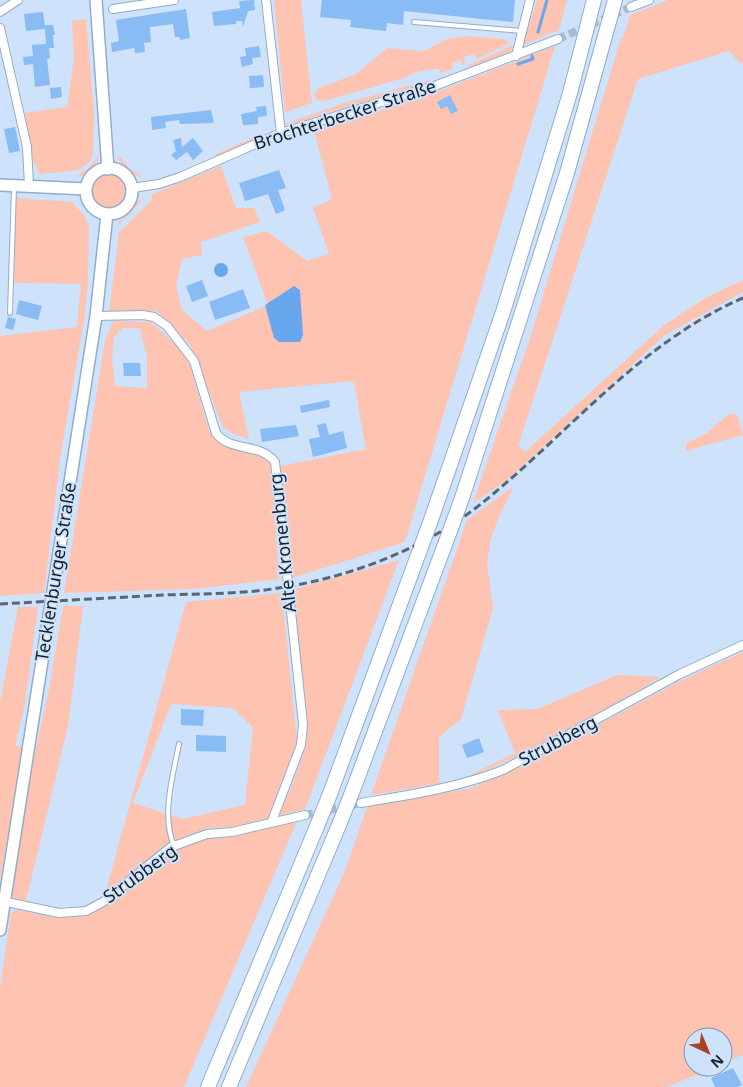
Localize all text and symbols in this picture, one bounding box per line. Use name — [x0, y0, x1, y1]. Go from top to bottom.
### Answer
street label: Brochterbecker Straße — [250, 73, 439, 155]
street label: Alte Kronenburg — [263, 472, 301, 614]
street label: Tecklenburger Straße — [29, 481, 81, 663]
street label: Strubberg — [514, 709, 601, 771]
street label: Strubberg — [98, 838, 181, 908]
north arrow — [683, 1027, 733, 1077]
text: N — [707, 1051, 728, 1073]

